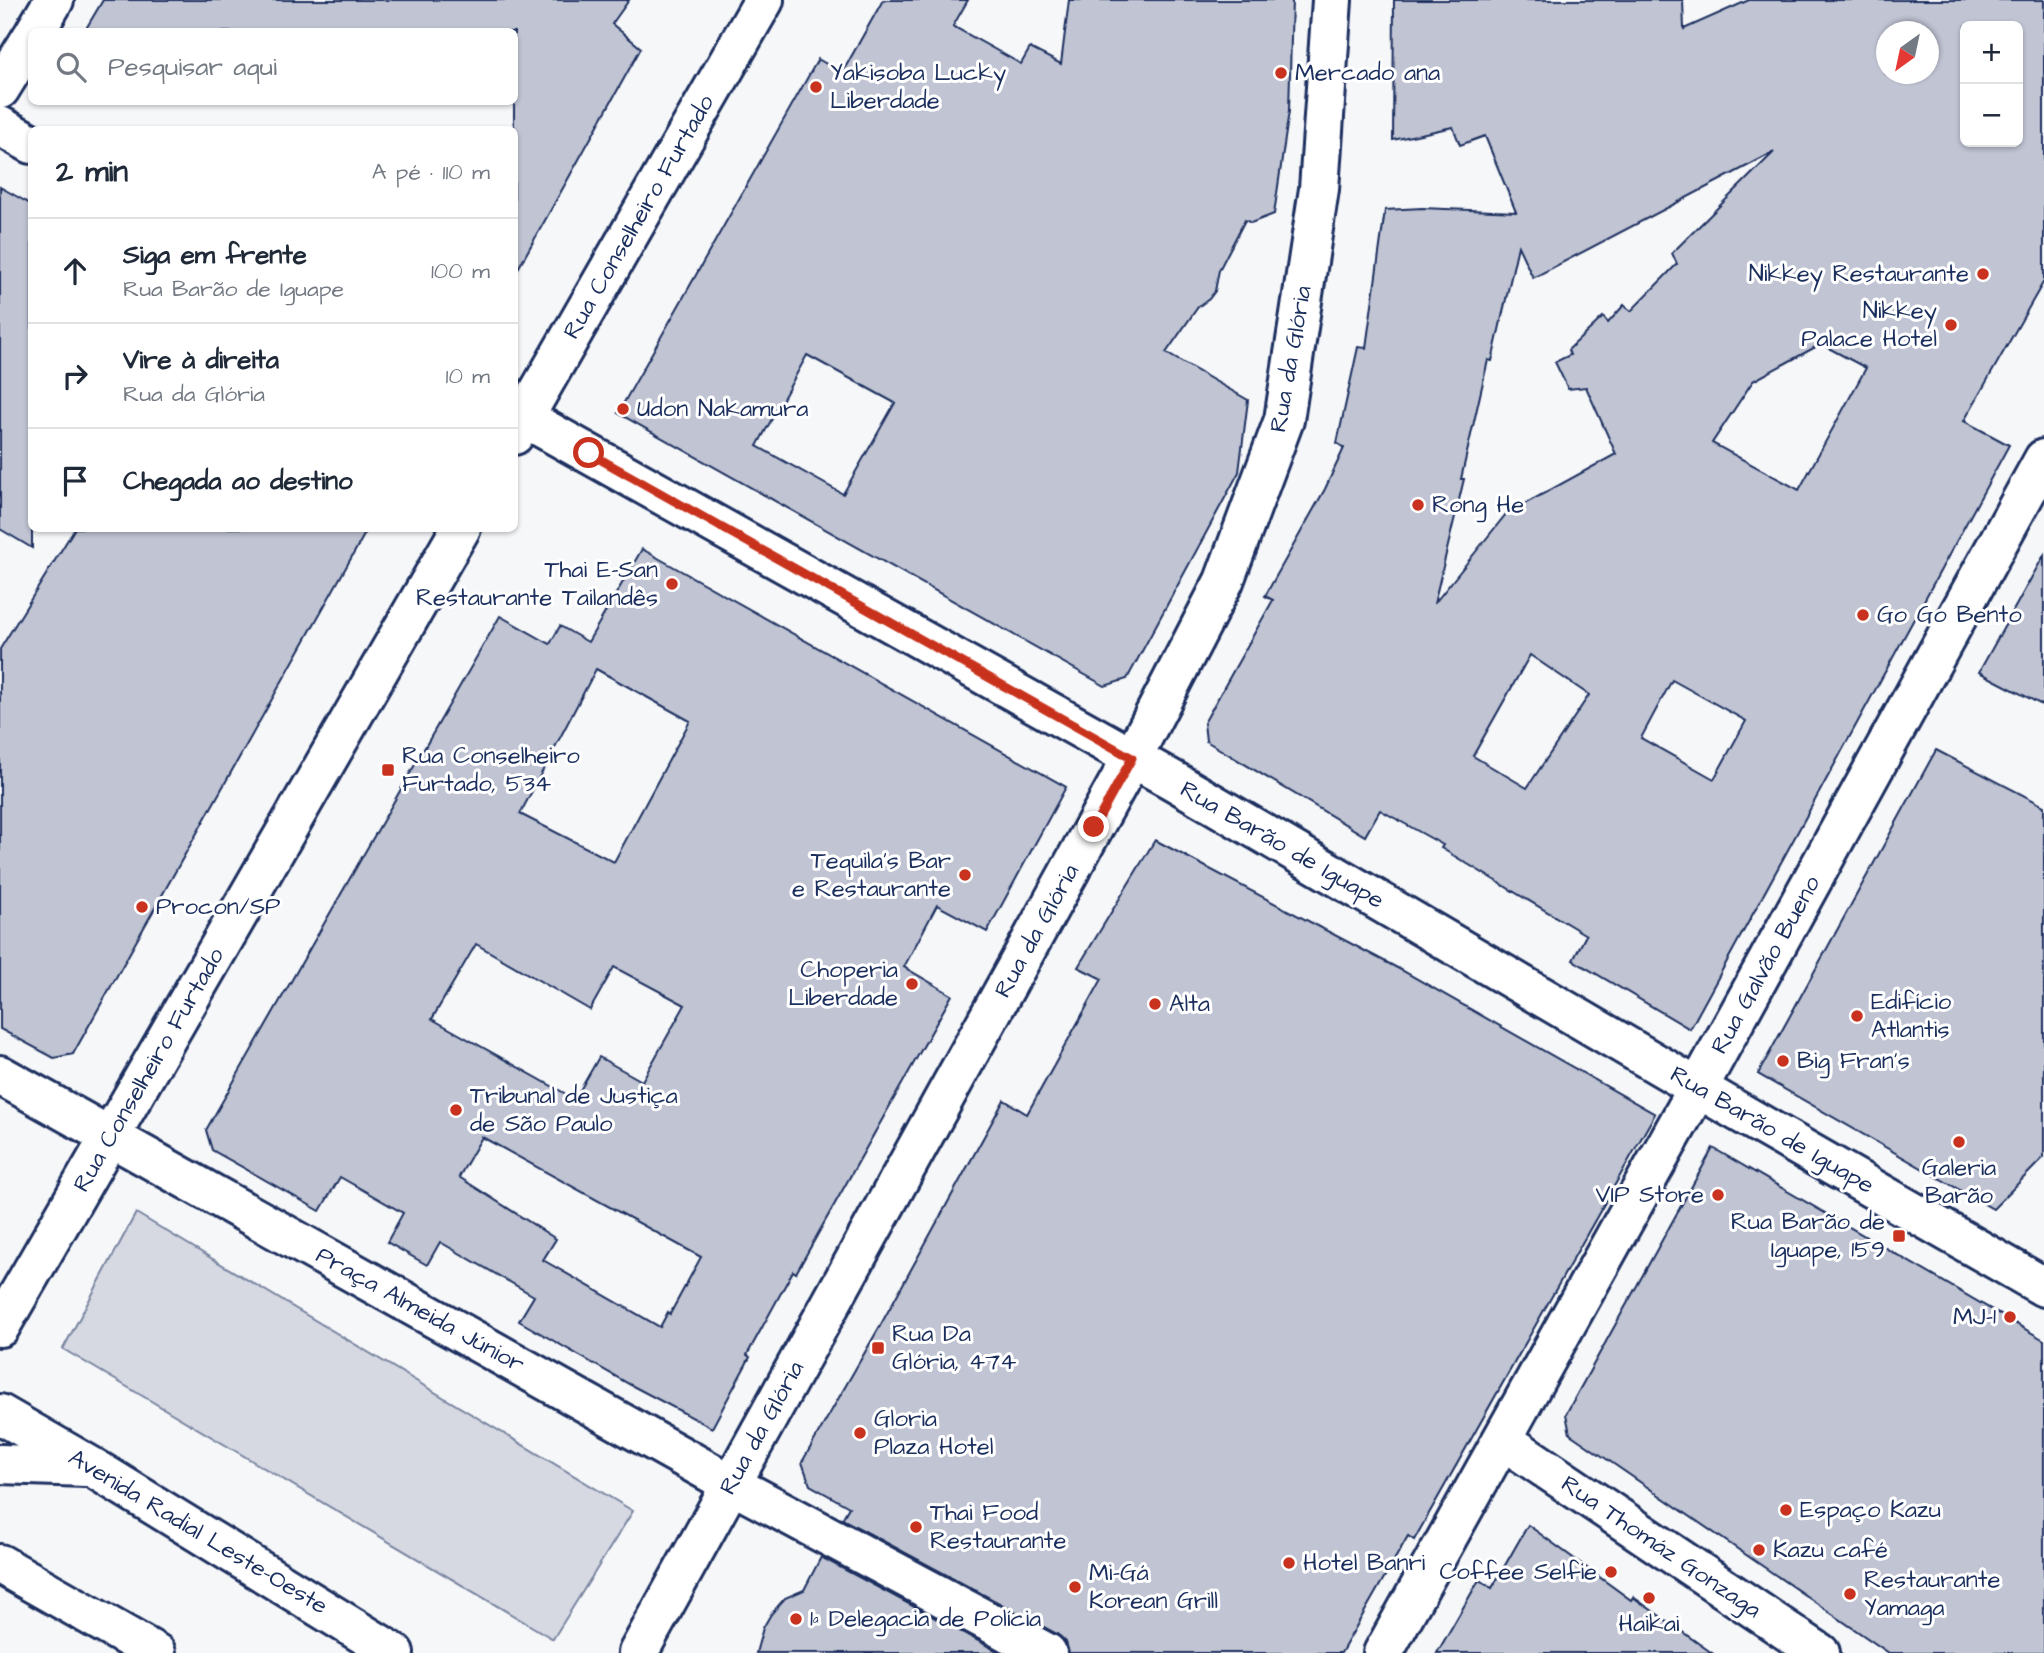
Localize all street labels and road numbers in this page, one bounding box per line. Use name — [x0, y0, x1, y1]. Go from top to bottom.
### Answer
street label: Rua Conselheiro Furtado — [555, 88, 723, 345]
street label: Rua da Glória — [1261, 283, 1321, 435]
street label: Rua Barão de Iguape — [1173, 773, 1390, 918]
street label: Rua da Glória — [986, 858, 1088, 1004]
street label: Rua Galvão Bueno — [1703, 869, 1829, 1060]
street label: Rua Conselheiro Furtado — [65, 941, 233, 1198]
street label: Rua Barão de Iguape — [1663, 1058, 1880, 1203]
street label: Praça Almeida Júnior — [310, 1239, 530, 1381]
street label: Rua da Glória — [711, 1355, 813, 1501]
street label: Avenida Radial Leste-Oeste — [62, 1441, 334, 1623]
street label: Rua Thomáz Gonzaga — [1554, 1467, 1768, 1628]

